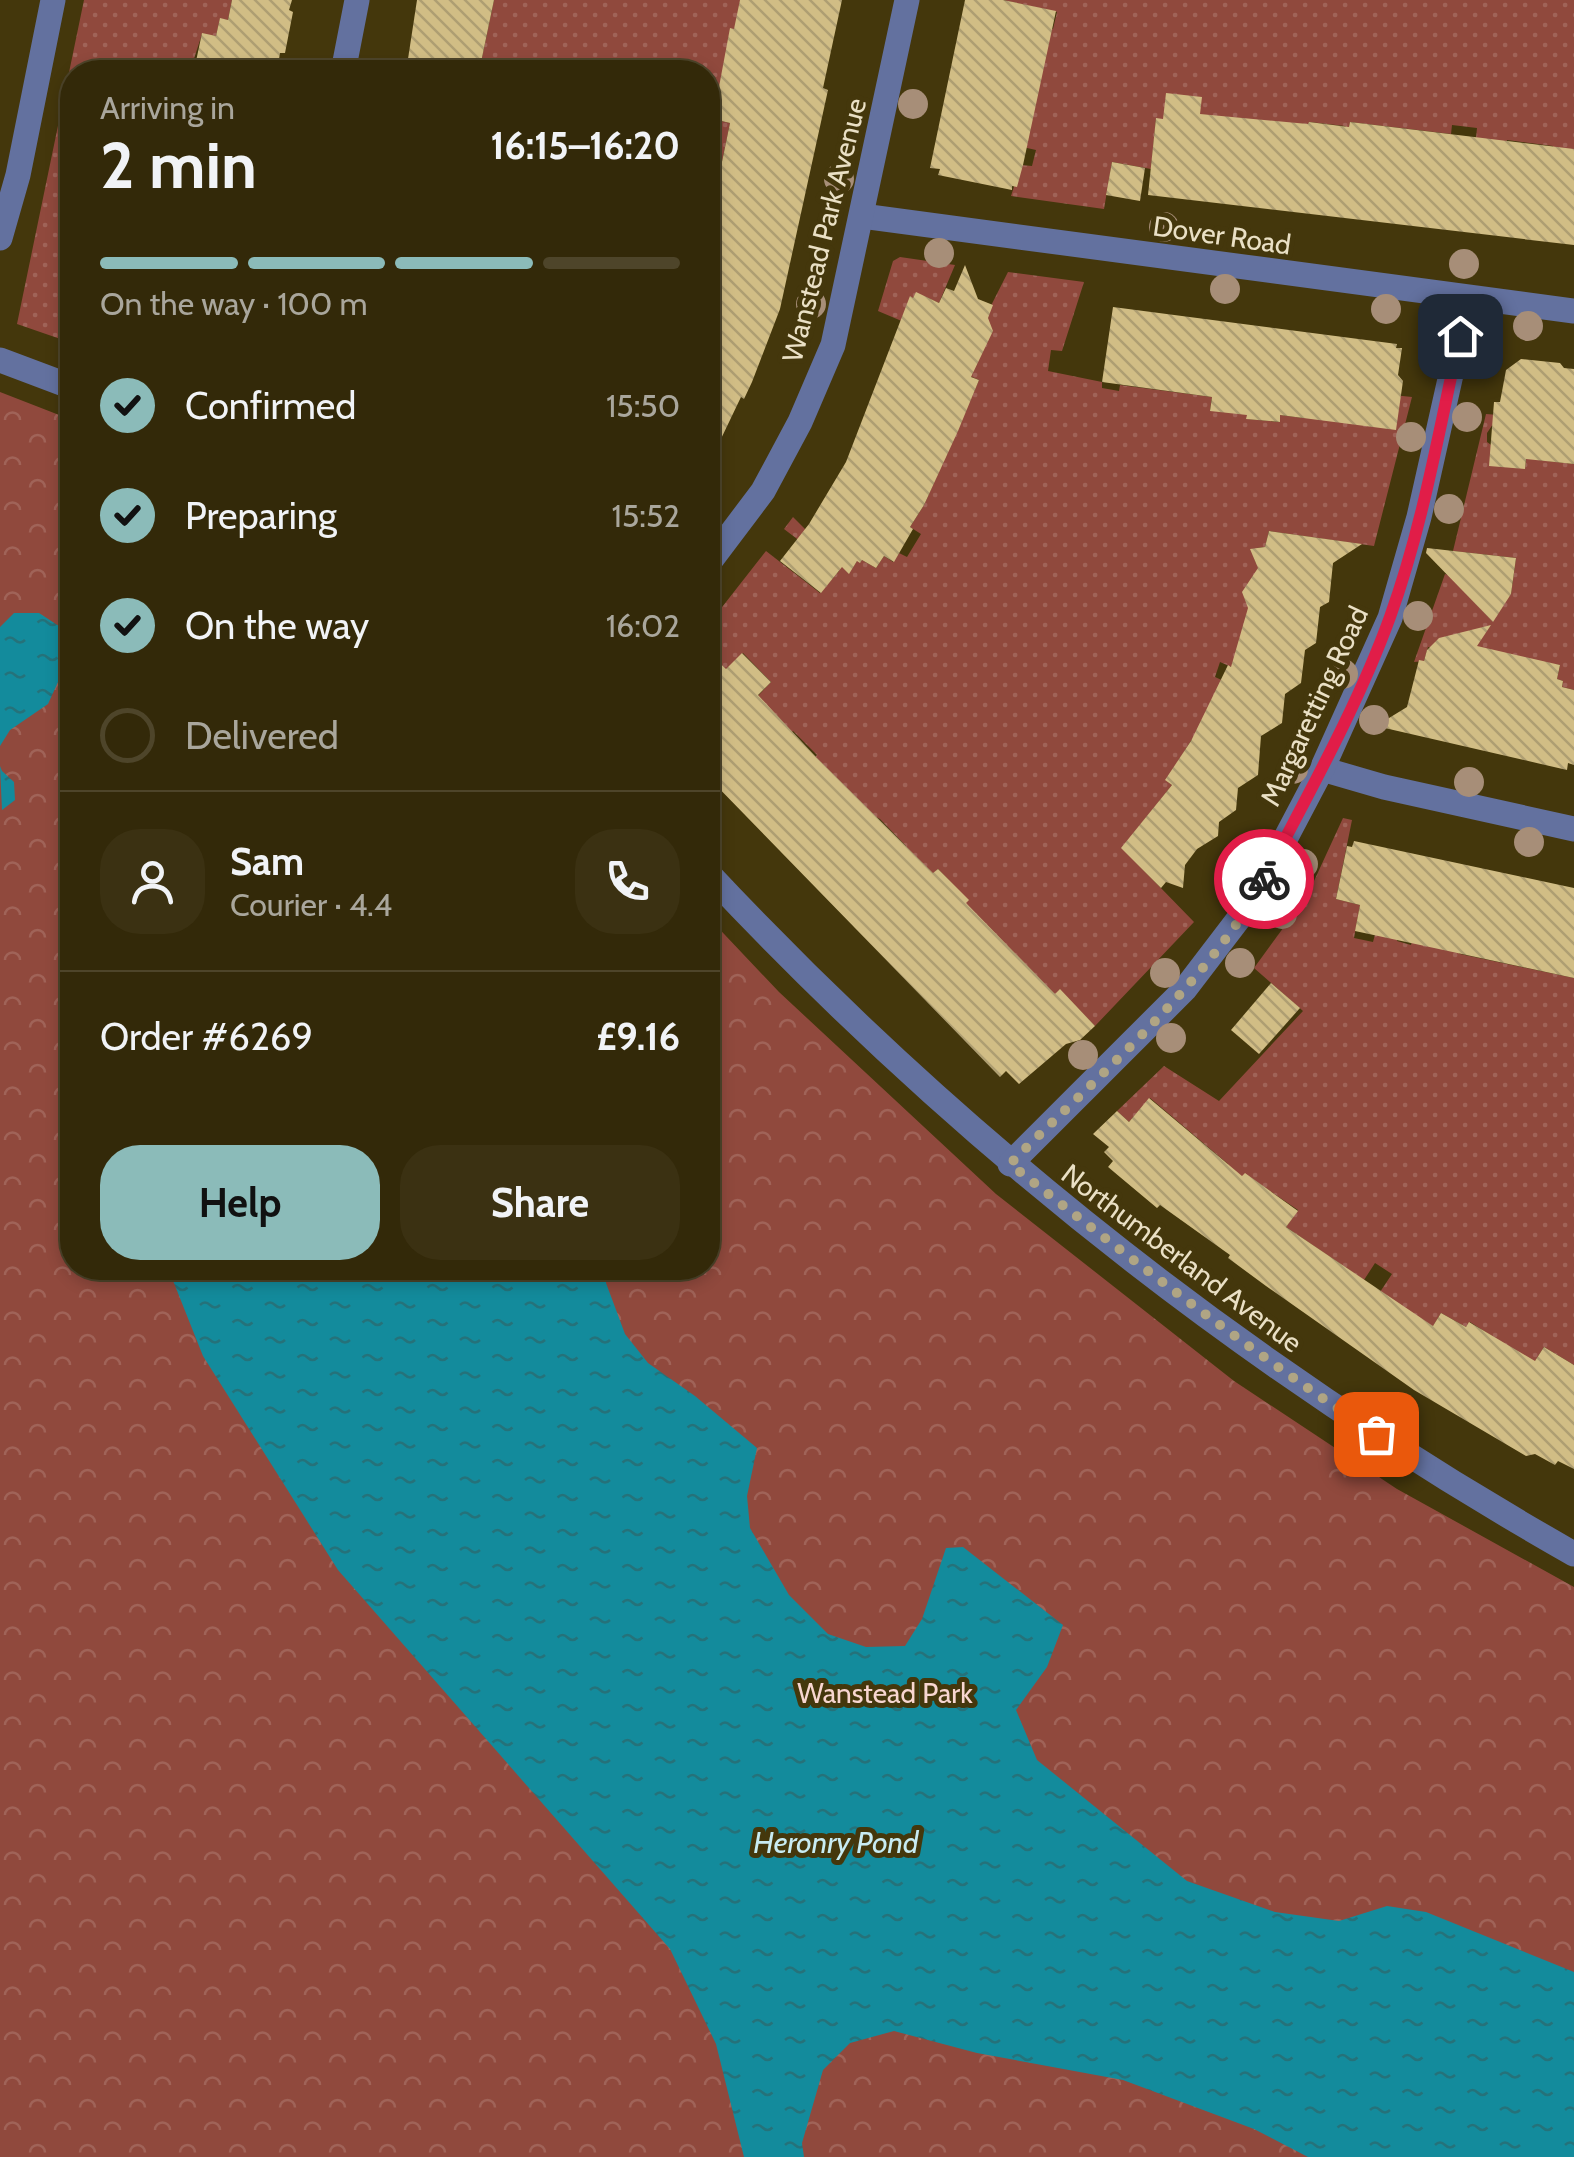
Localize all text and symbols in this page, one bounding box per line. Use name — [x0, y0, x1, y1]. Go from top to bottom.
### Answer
text: Arriving in — [100, 88, 235, 127]
street label: Wanstead Park Avenue — [775, 95, 873, 365]
text: 16:15–16:20 — [490, 122, 680, 169]
text: 2 min — [100, 125, 257, 204]
street label: Dover Road — [1151, 208, 1293, 262]
text: On the way · 100 m — [100, 284, 368, 323]
pin — [1418, 294, 1503, 379]
icon: home — [1433, 309, 1488, 364]
icon: check — [100, 378, 155, 433]
text: Confirmed — [185, 382, 356, 429]
text: 15:50 — [606, 386, 680, 425]
icon: check — [100, 488, 155, 543]
text: Preparing — [185, 492, 337, 539]
text: 15:52 — [612, 496, 680, 535]
icon: check — [100, 598, 155, 653]
street label: Margaretting Road — [1253, 601, 1375, 811]
text: On the way — [185, 602, 369, 649]
text: 16:02 — [606, 606, 680, 645]
text: Delivered — [185, 712, 339, 759]
button: person — [100, 829, 205, 934]
button: phone — [575, 829, 680, 934]
courier — [1214, 829, 1314, 929]
text: Sam — [230, 838, 304, 885]
icon: bike — [1237, 852, 1292, 907]
text: Courier · 4.4 — [230, 885, 392, 924]
text: Order #6269 — [100, 1013, 313, 1060]
text: £9.16 — [596, 1013, 680, 1060]
button: Help — [100, 1145, 380, 1260]
button: Share — [400, 1145, 680, 1260]
street label: Northumberland Avenue — [1055, 1156, 1309, 1360]
pin — [1334, 1392, 1419, 1477]
icon: bag — [1349, 1407, 1404, 1462]
park label: Wanstead Park — [797, 1676, 973, 1710]
water label: Heronry Pond — [753, 1824, 920, 1861]

